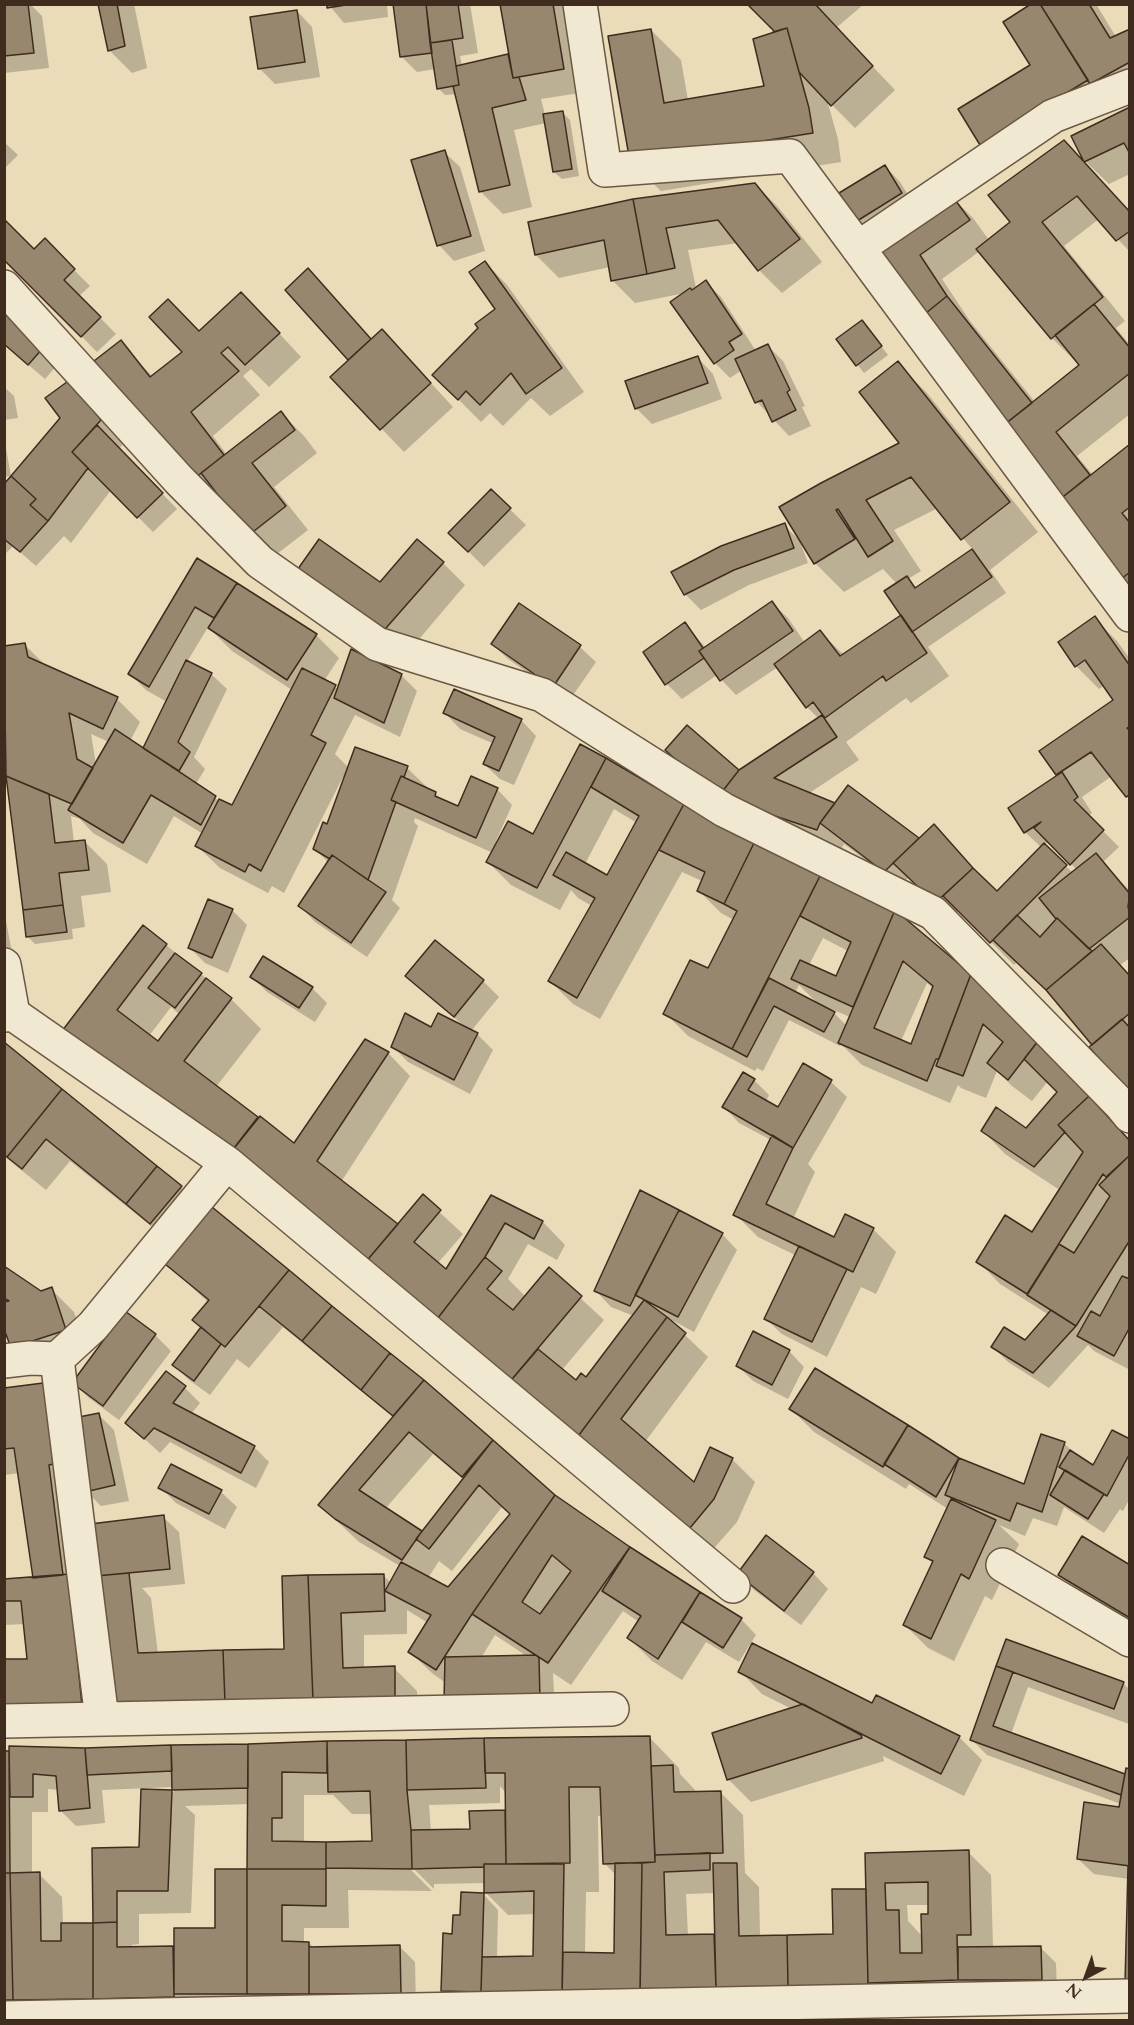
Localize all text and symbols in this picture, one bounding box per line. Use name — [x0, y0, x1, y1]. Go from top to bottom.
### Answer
north arrow — [1056, 1947, 1116, 2007]
text: N — [1062, 1978, 1087, 2003]

